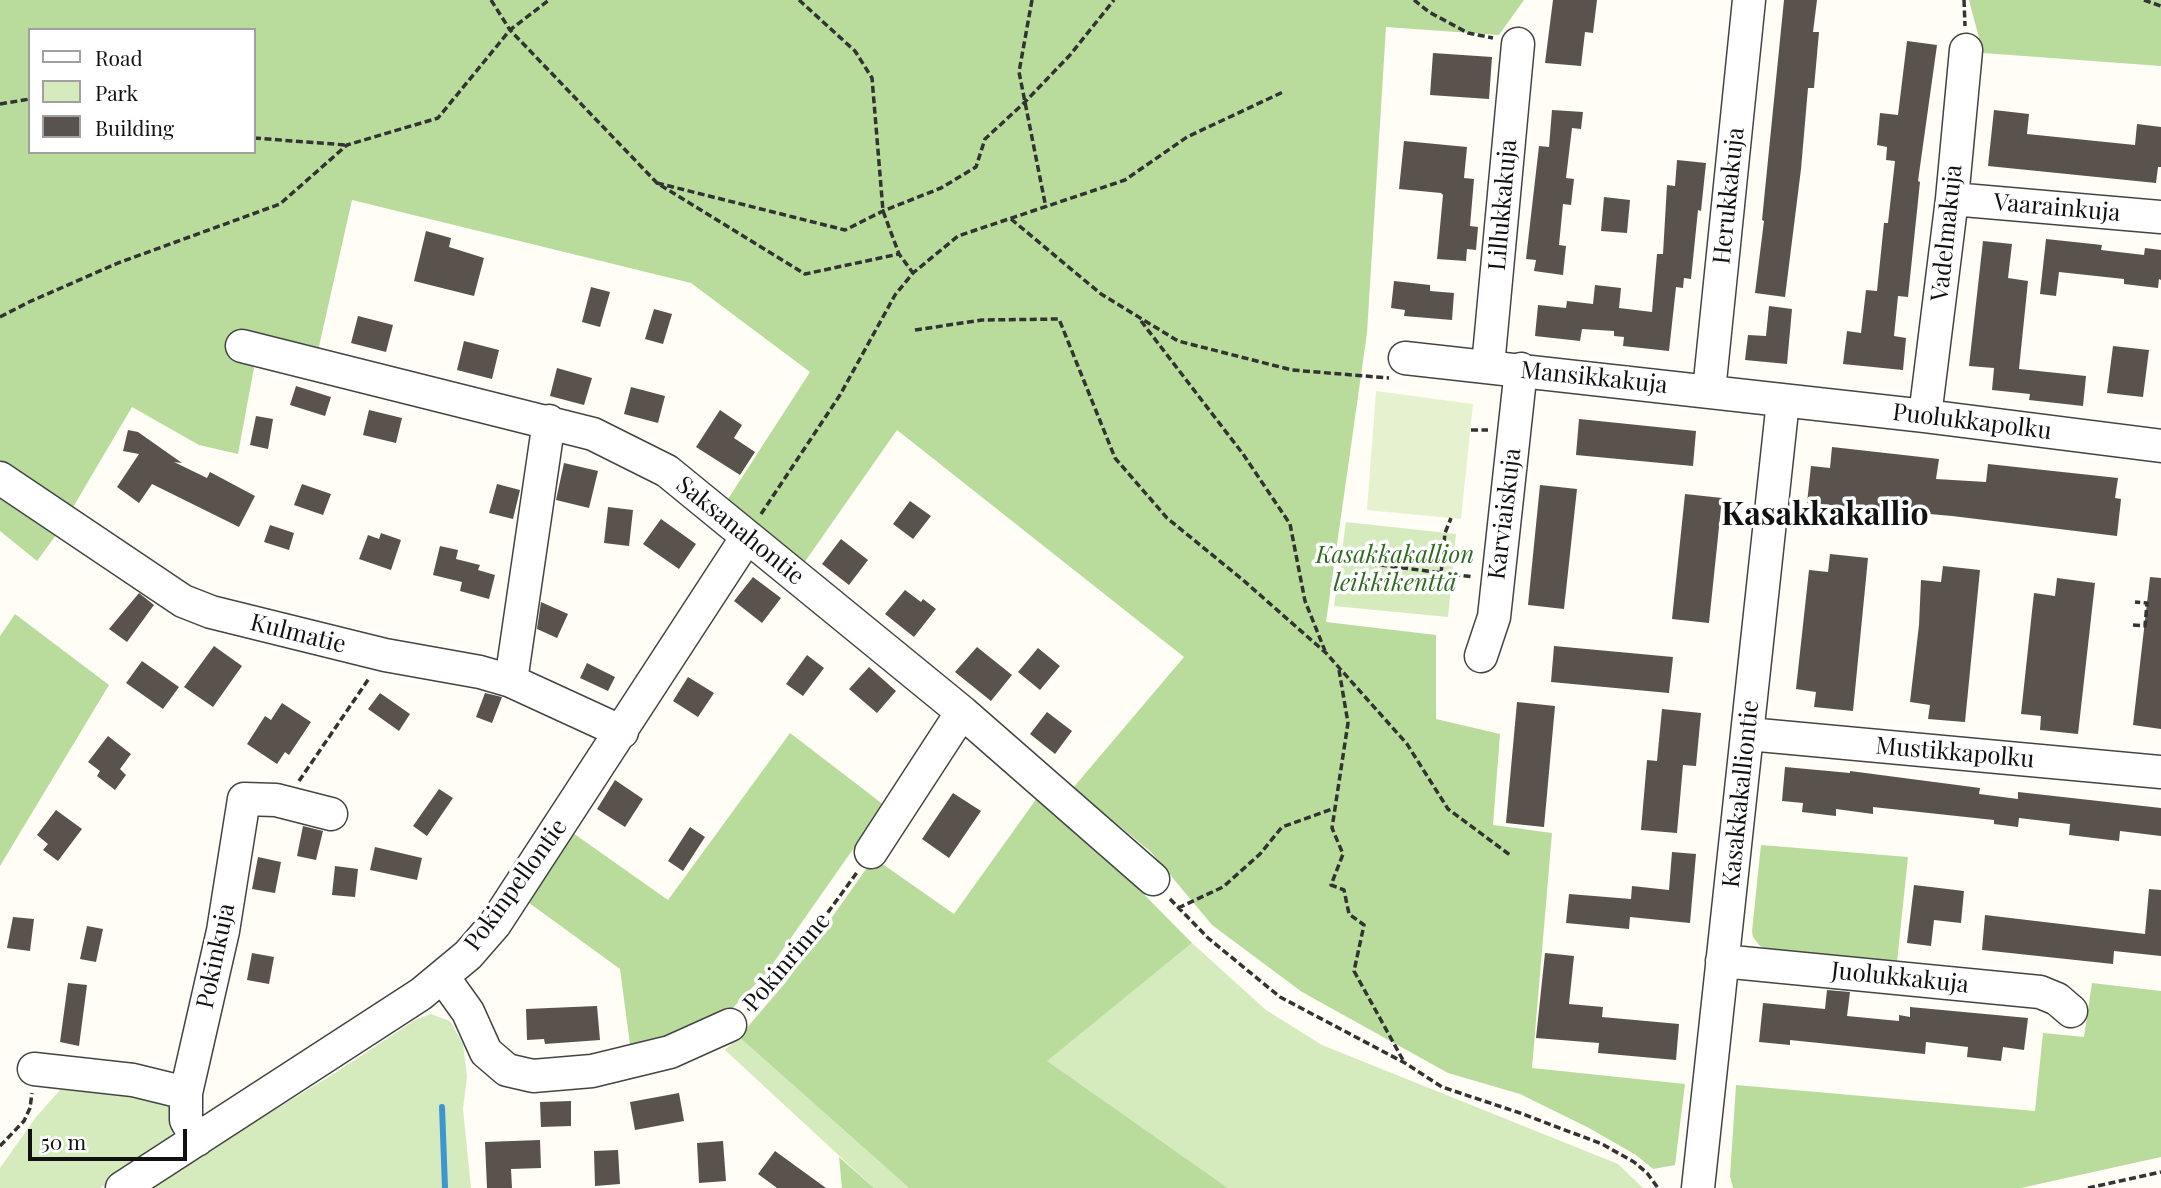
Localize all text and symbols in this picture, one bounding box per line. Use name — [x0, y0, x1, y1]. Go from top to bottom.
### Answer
legend — [28, 28, 256, 154]
text: Road — [95, 43, 143, 71]
text: Park — [95, 78, 138, 106]
text: Building — [95, 113, 174, 141]
street label: Herukkakuja — [1707, 126, 1751, 266]
street label: Lillukkakuja — [1483, 138, 1523, 272]
street label: Vadelmakuja — [1926, 163, 1968, 303]
street label: Vaarainkuja — [1992, 188, 2122, 228]
street label: Mansikkakuja — [1519, 356, 1669, 400]
street label: Puolukkapolku — [1891, 398, 2053, 446]
street label: Karviaiskuja — [1483, 447, 1527, 581]
street label: Saksanahontie — [670, 471, 810, 591]
district label: Kasakkakallio — [1721, 496, 1929, 534]
park label: Kasakkakallion leikkikenttä — [1316, 542, 1474, 598]
street label: Kulmatie — [247, 608, 349, 660]
street label: Kasakkakalliontie — [1717, 699, 1765, 889]
street label: Mustikkapolku — [1874, 732, 2036, 774]
street label: Pokinpellontie — [459, 813, 573, 957]
street label: Pokinkuja — [191, 901, 241, 1011]
street label: Pokinrinne — [737, 907, 837, 1017]
street label: Juolukkakuja — [1830, 956, 1970, 1000]
scale bar — [32, 1114, 191, 1158]
text: 50 m — [41, 1127, 86, 1155]

